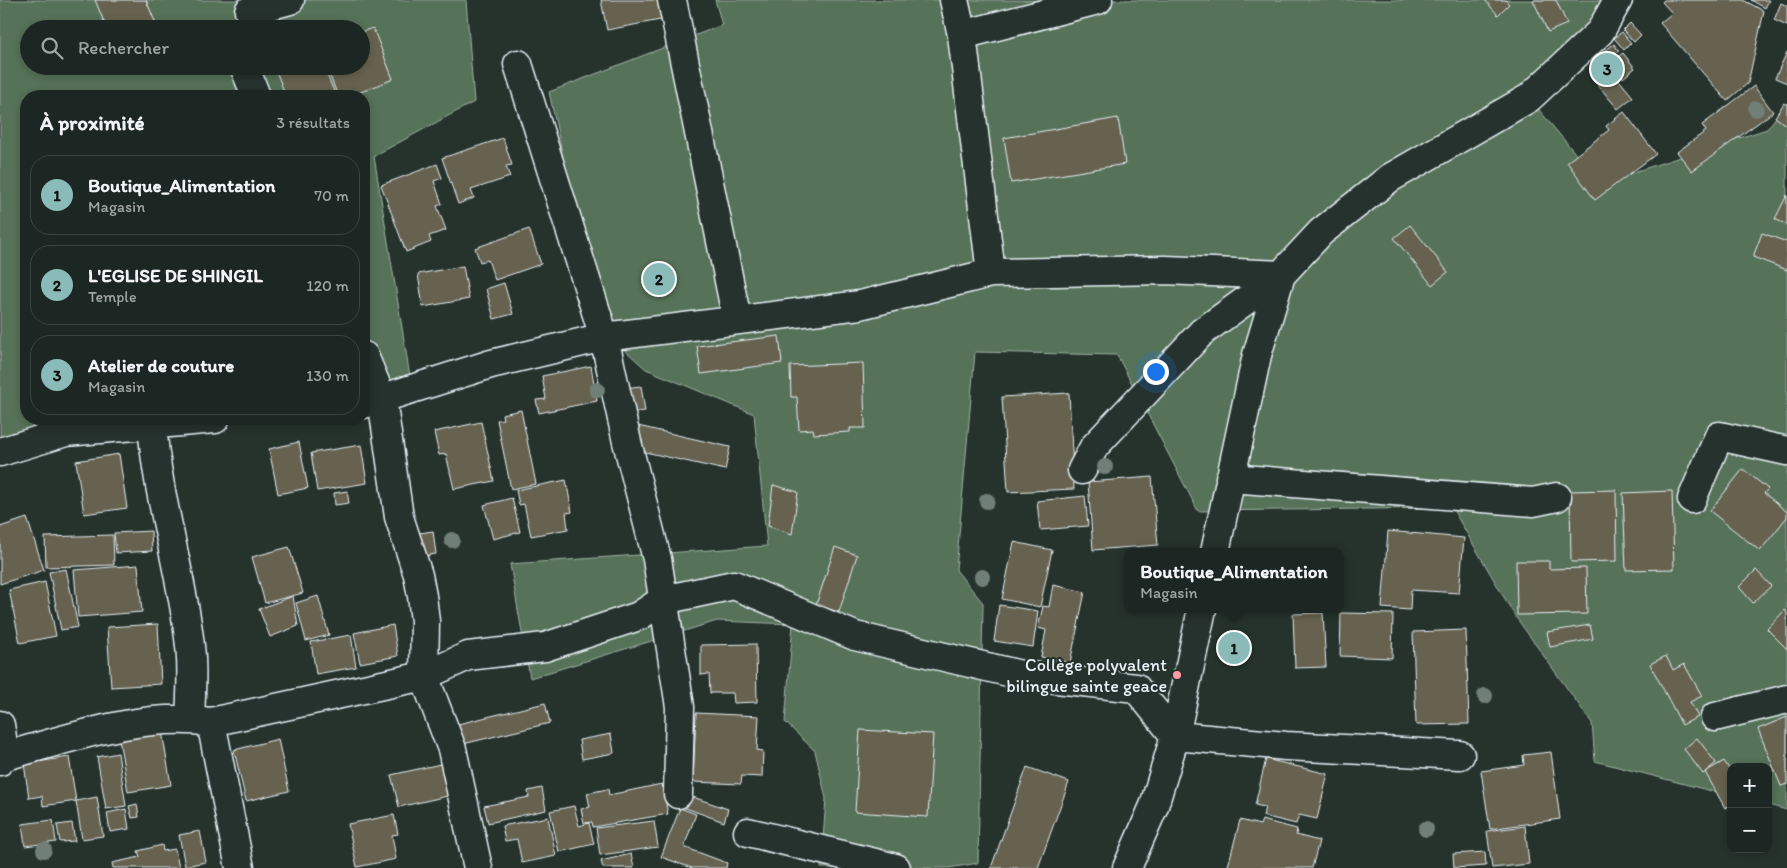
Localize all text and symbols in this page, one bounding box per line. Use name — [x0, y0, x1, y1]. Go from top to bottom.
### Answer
search box — [20, 20, 370, 75]
icon: search — [38, 34, 66, 62]
text: Rechercher — [78, 36, 169, 59]
pin: 3 — [1591, 50, 1623, 88]
text: À proximité — [40, 110, 145, 135]
text: 3 résultats — [276, 113, 350, 132]
text: Boutique_Alimentation — [88, 174, 275, 197]
text: 1 — [53, 186, 61, 205]
text: 70 m — [314, 186, 349, 205]
text: Magasin — [88, 197, 145, 216]
pin: 2 — [643, 260, 675, 298]
text: L'EGLISE DE SHINGIL — [88, 264, 263, 287]
text: 2 — [53, 276, 61, 295]
text: 120 m — [306, 276, 349, 295]
text: Temple — [88, 287, 137, 306]
text: Atelier de couture — [88, 354, 234, 377]
your location — [1143, 359, 1169, 385]
text: 3 — [53, 366, 61, 385]
text: 130 m — [306, 366, 349, 385]
text: Magasin — [88, 377, 145, 396]
popup — [1124, 548, 1344, 613]
text: Boutique_Alimentation — [1140, 560, 1328, 583]
text: Magasin — [1140, 583, 1198, 602]
pin: 1 — [1218, 629, 1250, 667]
place label: Collège polyvalent bilingue sainte geace — [1006, 654, 1167, 697]
marker: Collège polyvalent bilingue sainte geace — [1171, 669, 1183, 681]
map controls — [1727, 763, 1772, 853]
button: + — [1727, 763, 1772, 808]
button: − — [1727, 808, 1772, 853]

